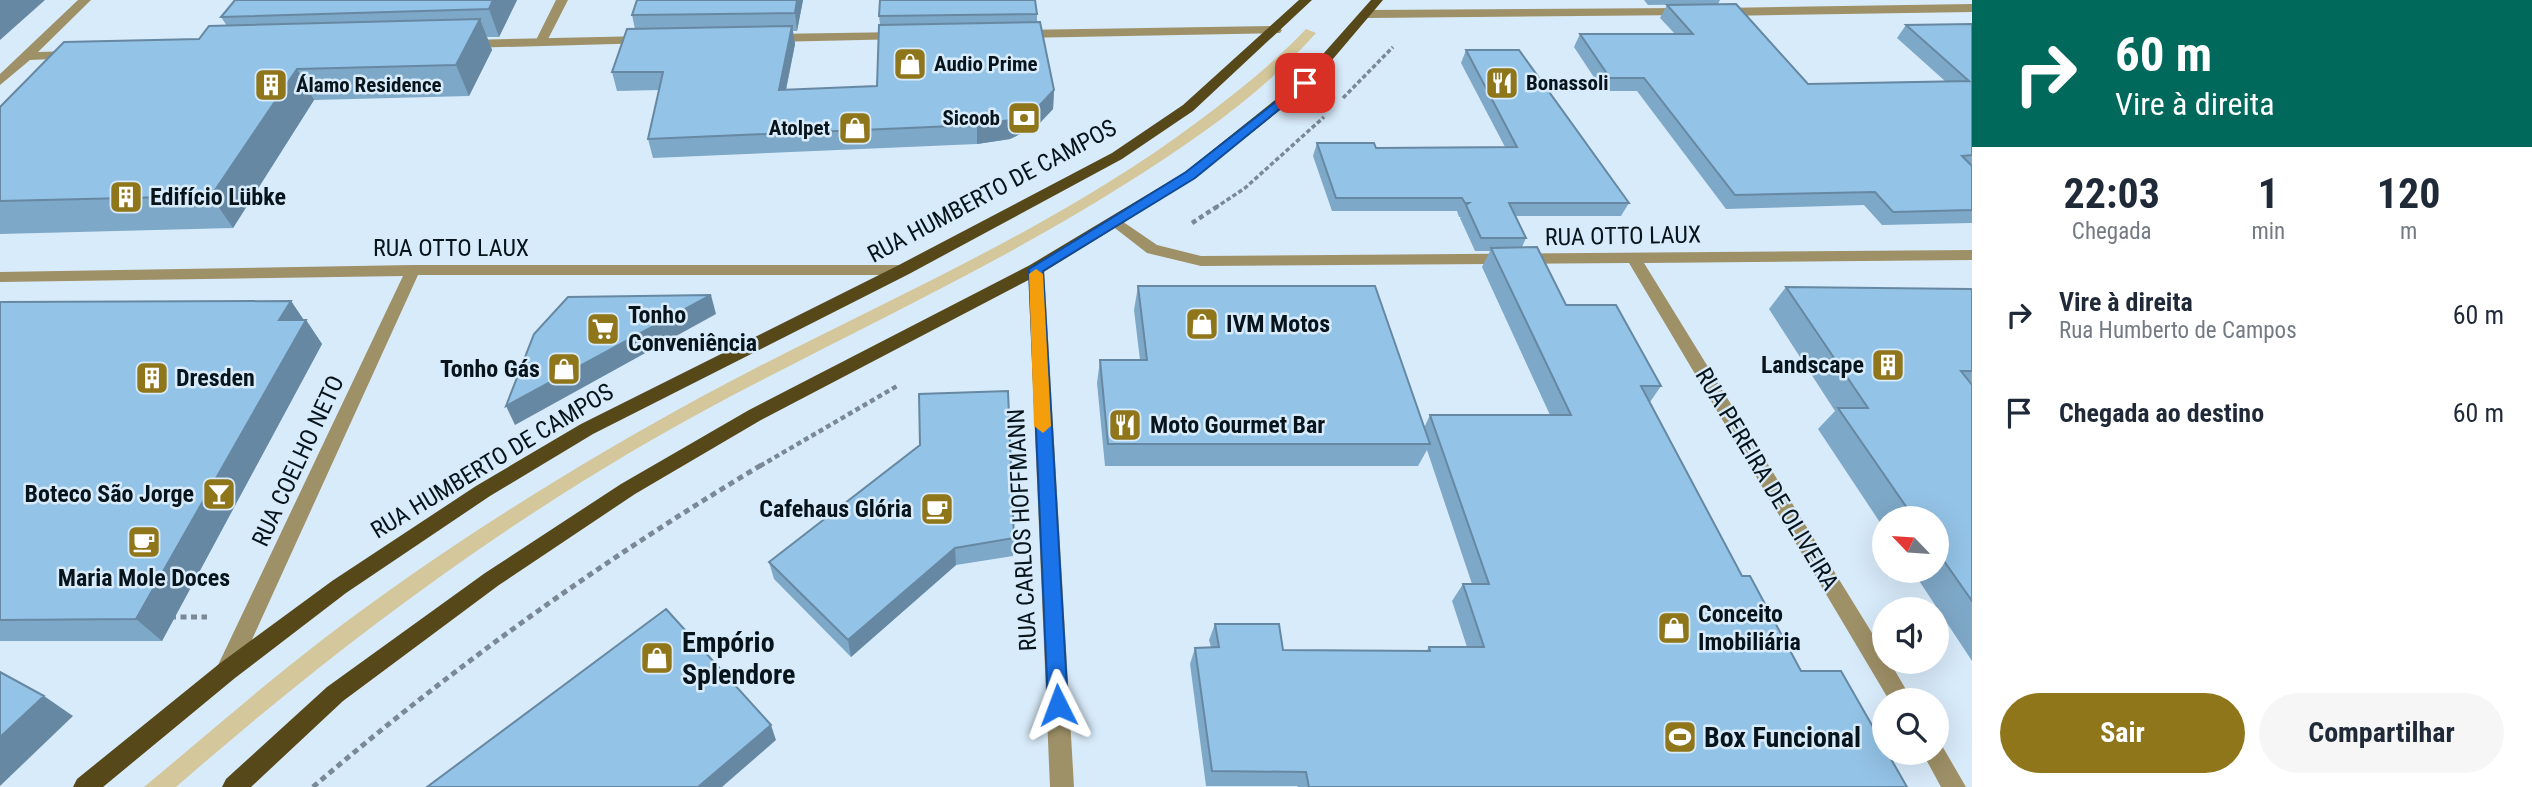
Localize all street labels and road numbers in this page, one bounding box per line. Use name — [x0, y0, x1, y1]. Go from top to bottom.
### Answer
street label: RUA HUMBERTO DE CAMPOS — [863, 113, 1121, 269]
street label: RUA OTTO LAUX — [1545, 221, 1701, 251]
street label: RUA OTTO LAUX — [373, 234, 529, 262]
street label: RUA PEREIRA DE OLIVEIRA — [1690, 363, 1845, 595]
street label: RUA COELHO NETO — [246, 371, 350, 551]
street label: RUA HUMBERTO DE CAMPOS — [366, 378, 618, 544]
street label: RUA CARLOS HOFFMANN — [1002, 408, 1042, 652]

